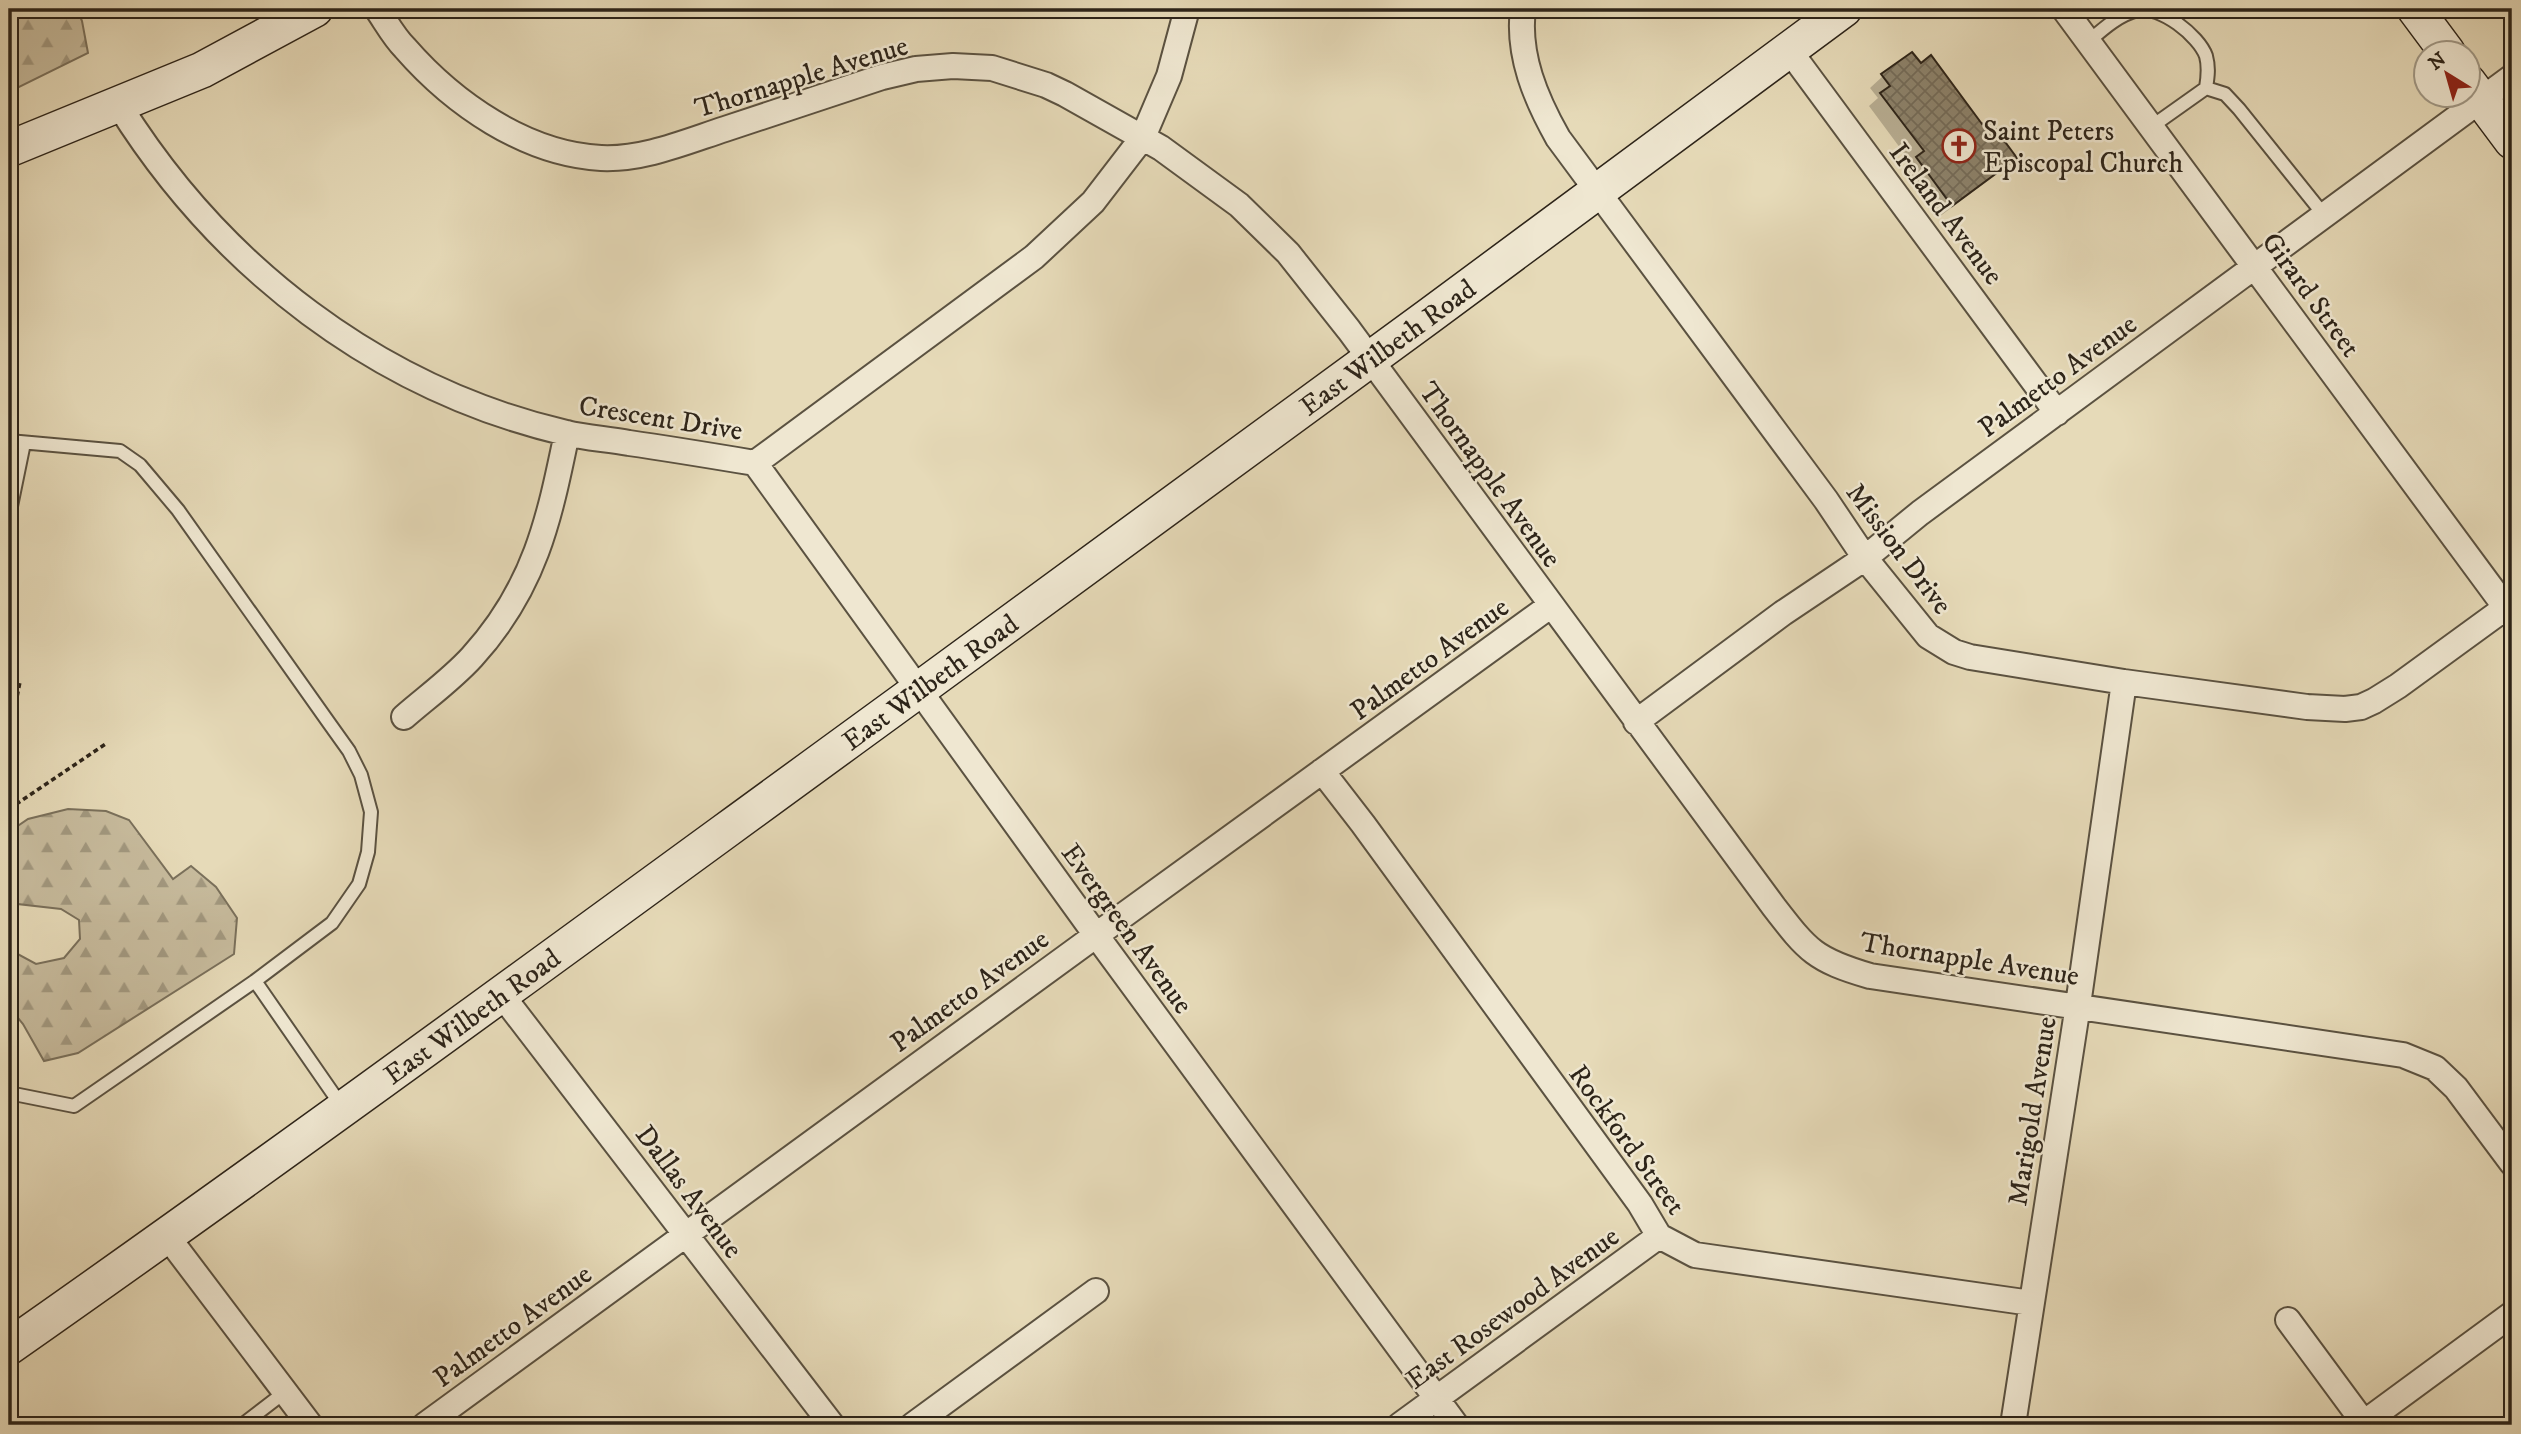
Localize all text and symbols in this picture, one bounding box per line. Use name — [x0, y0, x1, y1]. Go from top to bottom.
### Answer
street label: Thornapple Avenue — [691, 28, 912, 126]
north arrow — [2412, 38, 2482, 108]
text: N — [2425, 48, 2451, 76]
place label: Saint Peters Episcopal Church — [1983, 114, 2184, 181]
church icon: Saint Peters Episcopal Church — [1940, 127, 1978, 165]
street label: Ireland Avenue — [1881, 136, 2011, 292]
street label: Girard Street — [2254, 226, 2368, 364]
street label: East Wilbeth Road — [1293, 272, 1483, 424]
street label: Palmetto Avenue — [1972, 307, 2144, 445]
street label: Thornapple Avenue — [1411, 375, 1569, 575]
street label: Crescent Drive — [576, 388, 745, 449]
street label: Mission Drive — [1838, 476, 1960, 621]
street label: Palmetto Avenue — [1344, 590, 1516, 728]
street label: East Wilbeth Road — [836, 607, 1026, 759]
street label: Evergreen Avenue — [1053, 837, 1200, 1021]
street label: Palmetto Avenue — [884, 922, 1056, 1060]
street label: Thornapple Avenue — [1858, 925, 2082, 994]
street label: East Wilbeth Road — [377, 941, 568, 1093]
street label: Marigold Avenue — [2000, 1014, 2065, 1208]
street label: Rockford Street — [1561, 1058, 1693, 1222]
street label: Dallas Avenue — [627, 1118, 750, 1265]
street label: East Rosewood Avenue — [1399, 1219, 1626, 1397]
street label: Palmetto Avenue — [427, 1257, 599, 1395]

